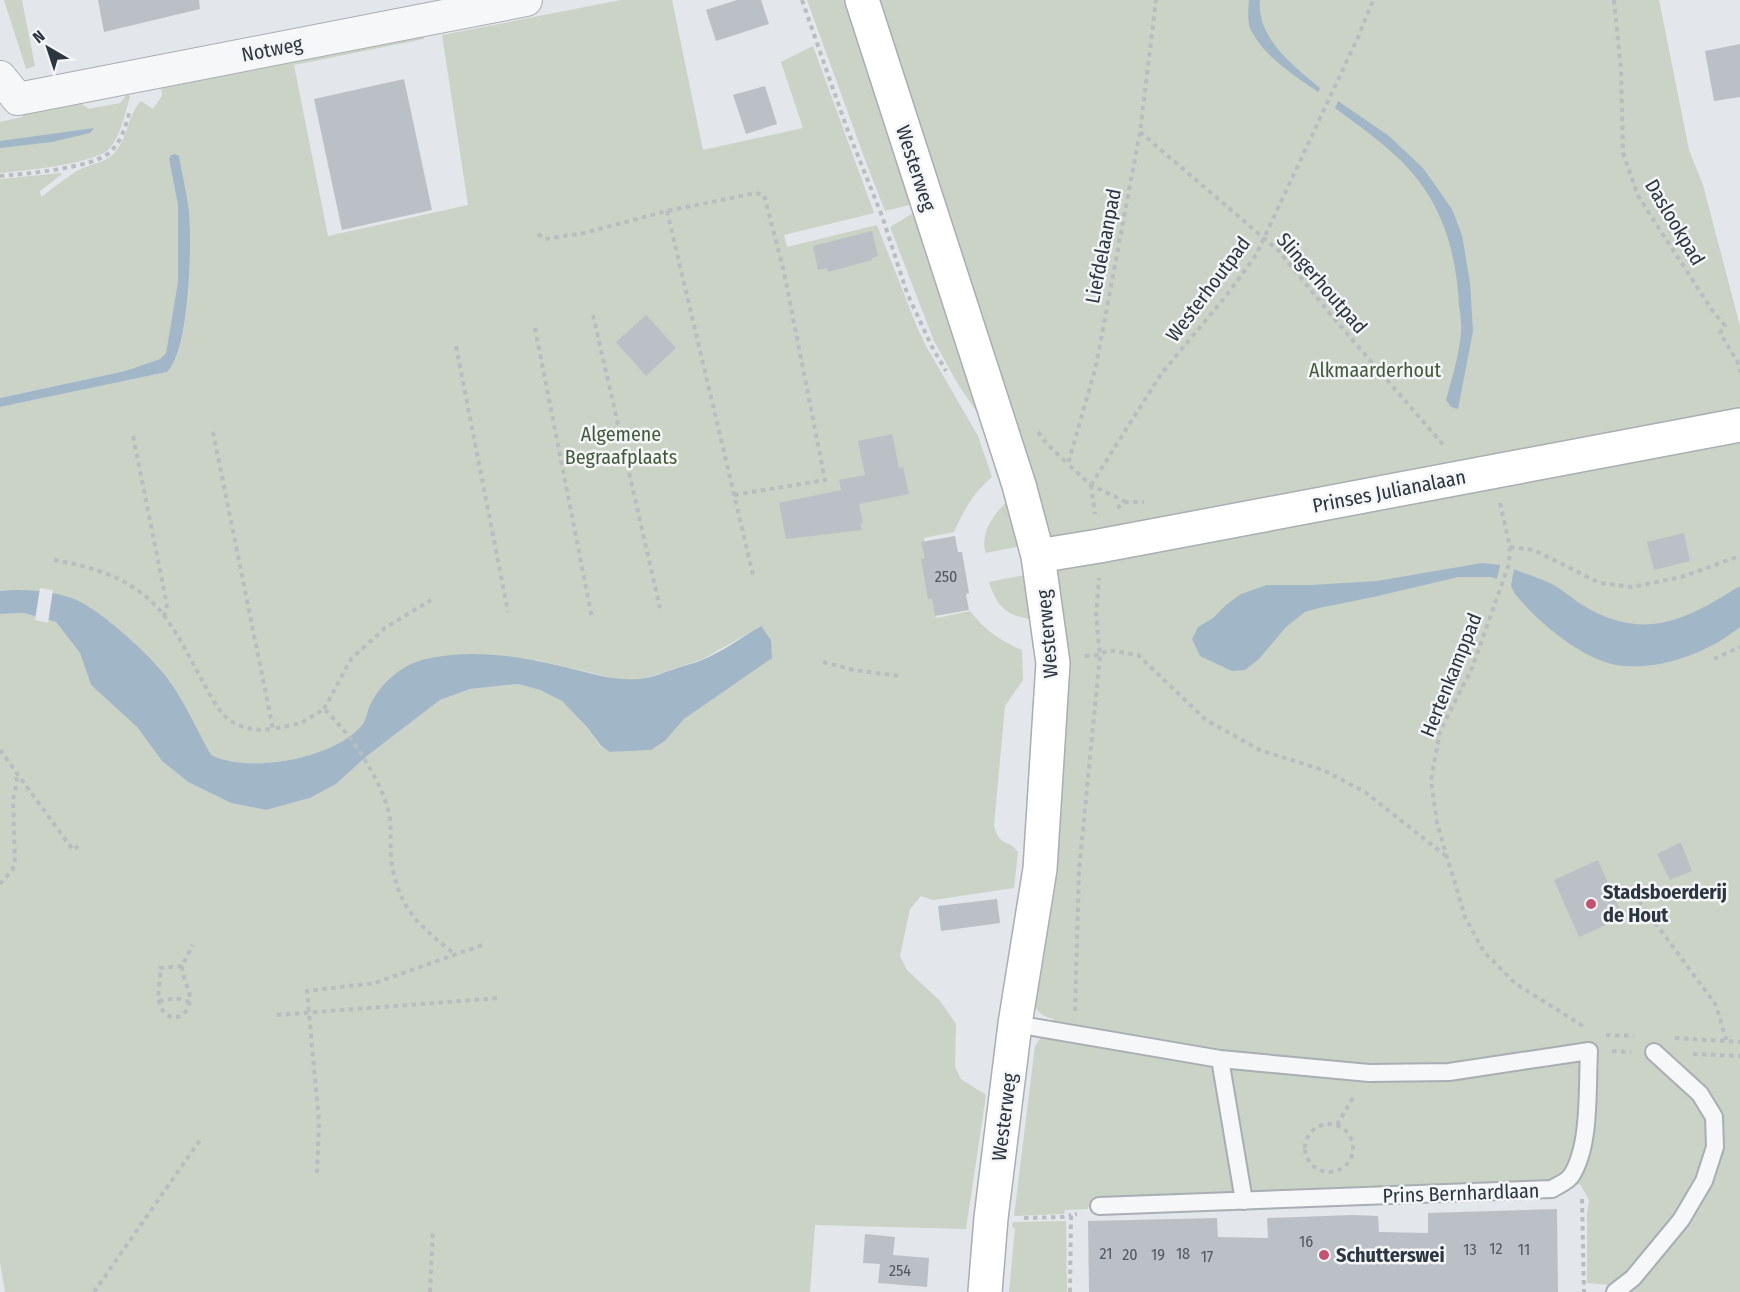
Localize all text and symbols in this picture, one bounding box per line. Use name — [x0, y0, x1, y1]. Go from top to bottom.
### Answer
north arrow — [18, 18, 78, 78]
text: N — [29, 26, 49, 47]
street label: Notweg — [239, 31, 305, 67]
street label: Westerweg — [891, 122, 941, 214]
street label: Daslookpad — [1640, 175, 1710, 269]
street label: Liefdelaanpad — [1080, 187, 1126, 305]
street label: Slingerhoutpad — [1272, 228, 1372, 338]
street label: Westerhoutpad — [1161, 232, 1255, 346]
park label: Alkmaarderhout — [1309, 358, 1441, 382]
park label: Algemene Begraafplaats — [565, 422, 677, 469]
street label: Prinses Julianalaan — [1310, 464, 1468, 518]
house number: 250 — [935, 567, 957, 586]
street label: Westerweg — [1031, 588, 1063, 679]
street label: Hertenkamppad — [1415, 610, 1487, 740]
place label: Stadsboerderij de Hout — [1603, 880, 1727, 927]
marker: Stadsboerderij de Hout — [1584, 897, 1598, 911]
street label: Westerweg — [987, 1071, 1021, 1162]
street label: Prins Bernhardlaan — [1382, 1178, 1540, 1208]
house number: 16 — [1299, 1232, 1313, 1251]
house number: 12 — [1489, 1239, 1503, 1258]
house number: 13 — [1463, 1240, 1477, 1259]
house number: 11 — [1518, 1240, 1530, 1259]
place label: Schutterswei — [1336, 1243, 1445, 1267]
house number: 21 — [1100, 1244, 1112, 1263]
house number: 18 — [1176, 1244, 1190, 1263]
house number: 20 — [1122, 1245, 1138, 1264]
house number: 19 — [1151, 1245, 1165, 1264]
house number: 17 — [1201, 1247, 1214, 1266]
marker: Schutterswei — [1317, 1248, 1331, 1262]
house number: 254 — [889, 1261, 911, 1280]

